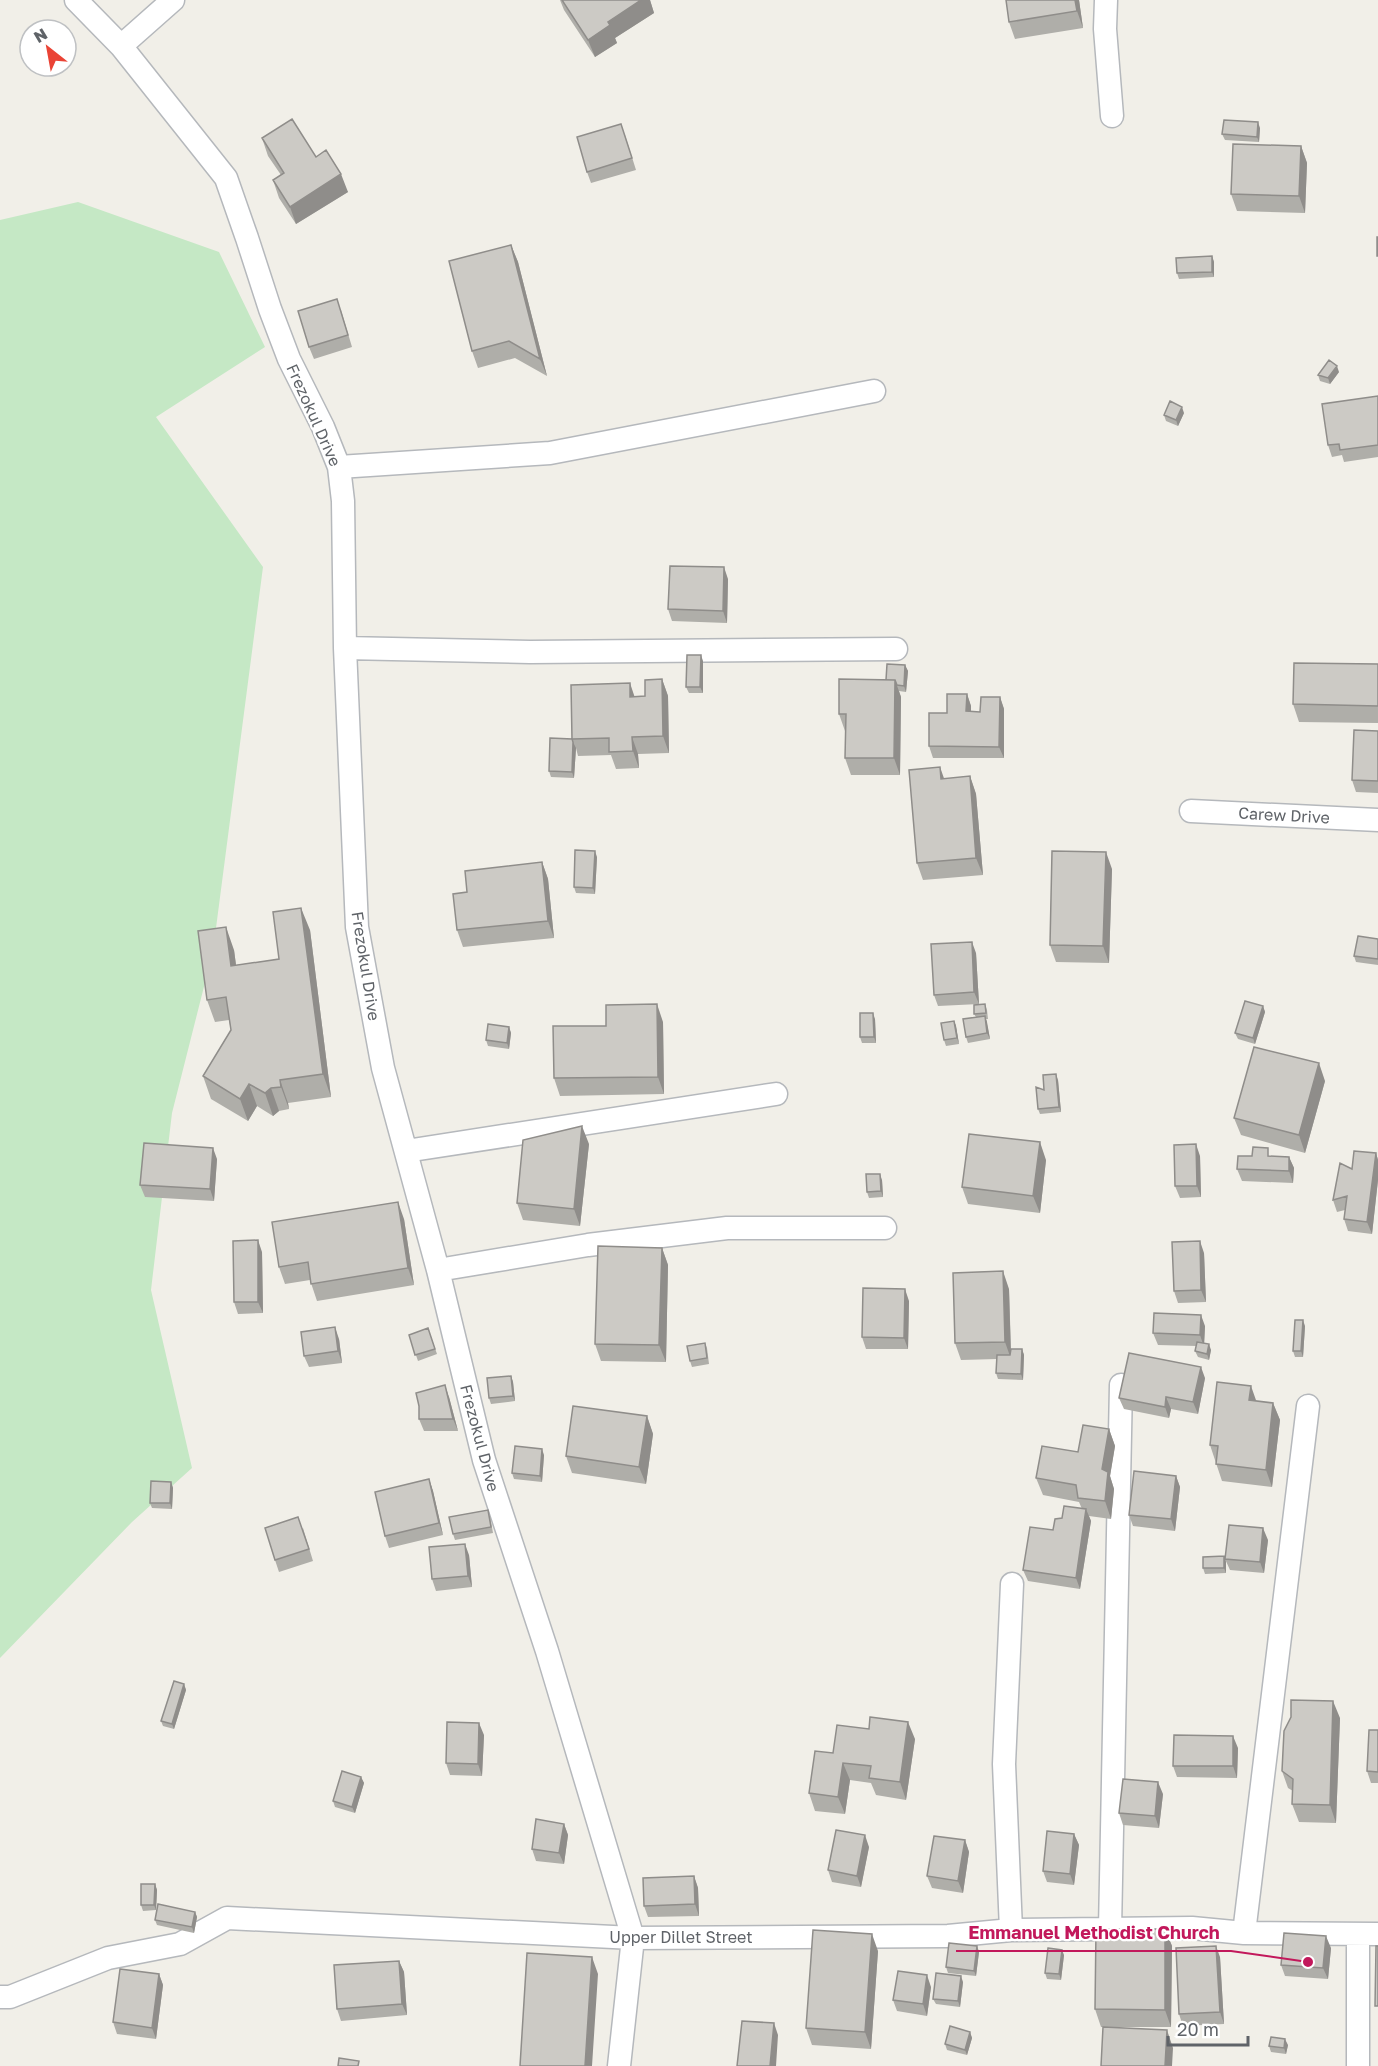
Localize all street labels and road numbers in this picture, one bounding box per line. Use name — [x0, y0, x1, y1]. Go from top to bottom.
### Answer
street label: Frezokul Drive — [282, 361, 346, 469]
street label: Carew Drive — [1238, 803, 1330, 827]
street label: Frezokul Drive — [348, 910, 384, 1022]
street label: Frezokul Drive — [456, 1382, 504, 1494]
street label: Upper Dillet Street — [609, 1927, 753, 1947]

